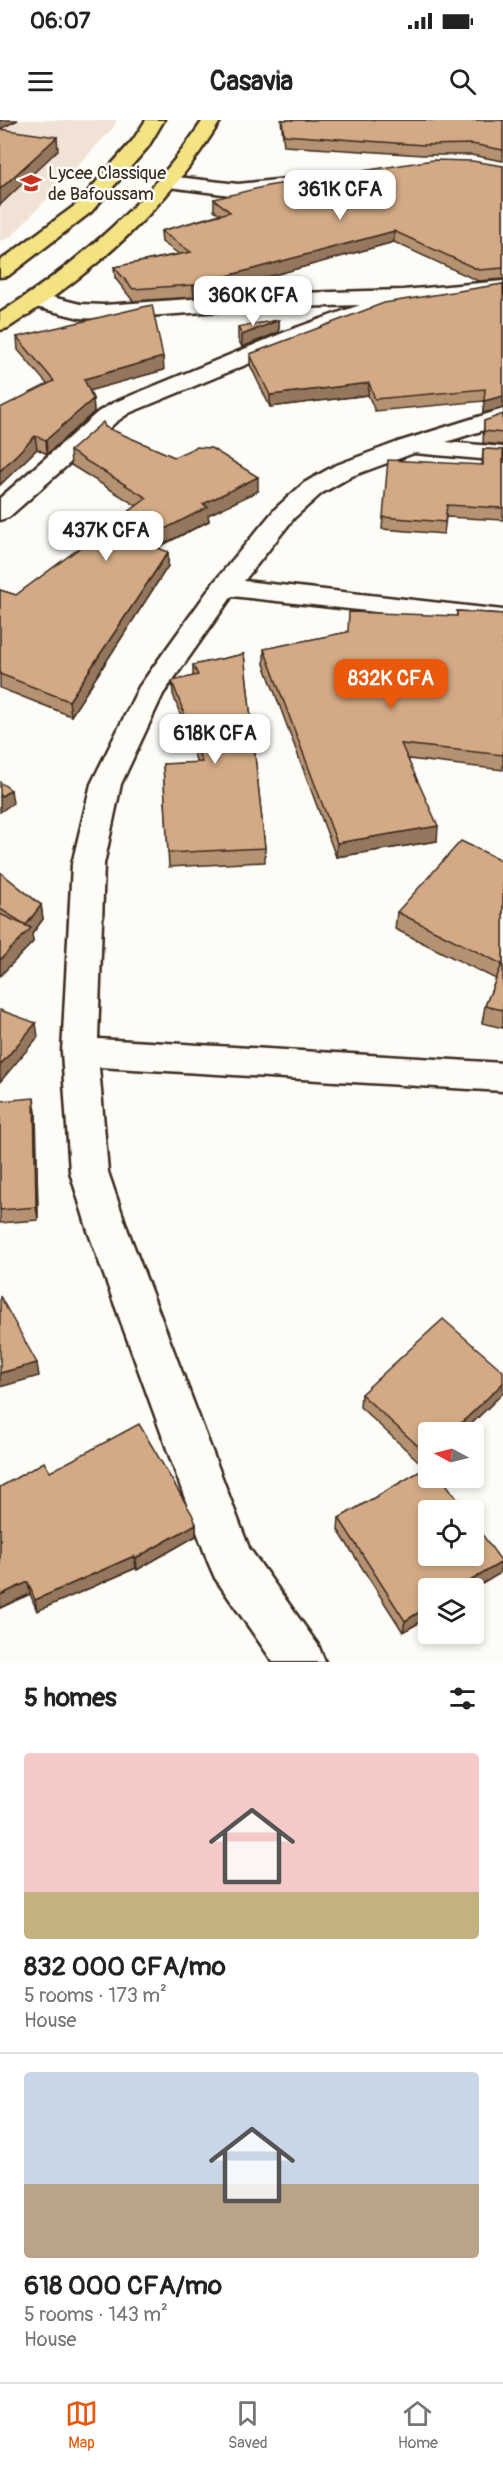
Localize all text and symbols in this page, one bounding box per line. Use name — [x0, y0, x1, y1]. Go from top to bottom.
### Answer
text: 06:07 — [30, 7, 90, 35]
icon: menu — [24, 65, 57, 98]
text: Casavia — [210, 65, 293, 98]
icon: search — [446, 65, 479, 98]
place label: Lycee Classique de Bafoussam — [48, 162, 166, 206]
pin: 361K CFA — [278, 170, 402, 221]
school or university icon: Lycee Classique de Bafoussam — [19, 171, 43, 195]
text: 361K CFA — [298, 177, 382, 202]
pin: 360K CFA — [191, 276, 315, 327]
text: 360K CFA — [208, 283, 298, 308]
pin: 437K CFA — [44, 511, 168, 562]
text: 437K CFA — [62, 518, 150, 543]
pin: 832K CFA — [329, 659, 453, 710]
text: 832K CFA — [348, 666, 434, 691]
pin: 618K CFA — [153, 714, 277, 765]
text: 618K CFA — [173, 721, 257, 746]
north arrow — [418, 1422, 484, 1488]
map controls — [418, 1422, 484, 1644]
button: locate — [418, 1500, 484, 1566]
button: layers — [418, 1578, 484, 1644]
text: 5 homes — [24, 1682, 117, 1714]
icon: filters — [446, 1682, 479, 1715]
icon: home — [198, 1792, 306, 1900]
text: 832 000 CFA/mo — [24, 1951, 226, 1983]
text: 5 rooms · 173 m² — [24, 1983, 167, 2008]
text: House — [24, 2008, 76, 2033]
icon: home — [198, 2111, 306, 2219]
text: 618 000 CFA/mo — [24, 2270, 222, 2302]
text: 5 rooms · 143 m² — [24, 2302, 168, 2327]
text: House — [24, 2327, 76, 2352]
tab: Map — [65, 2397, 98, 2453]
tab: Saved — [228, 2397, 268, 2453]
tab: Home — [398, 2397, 438, 2453]

